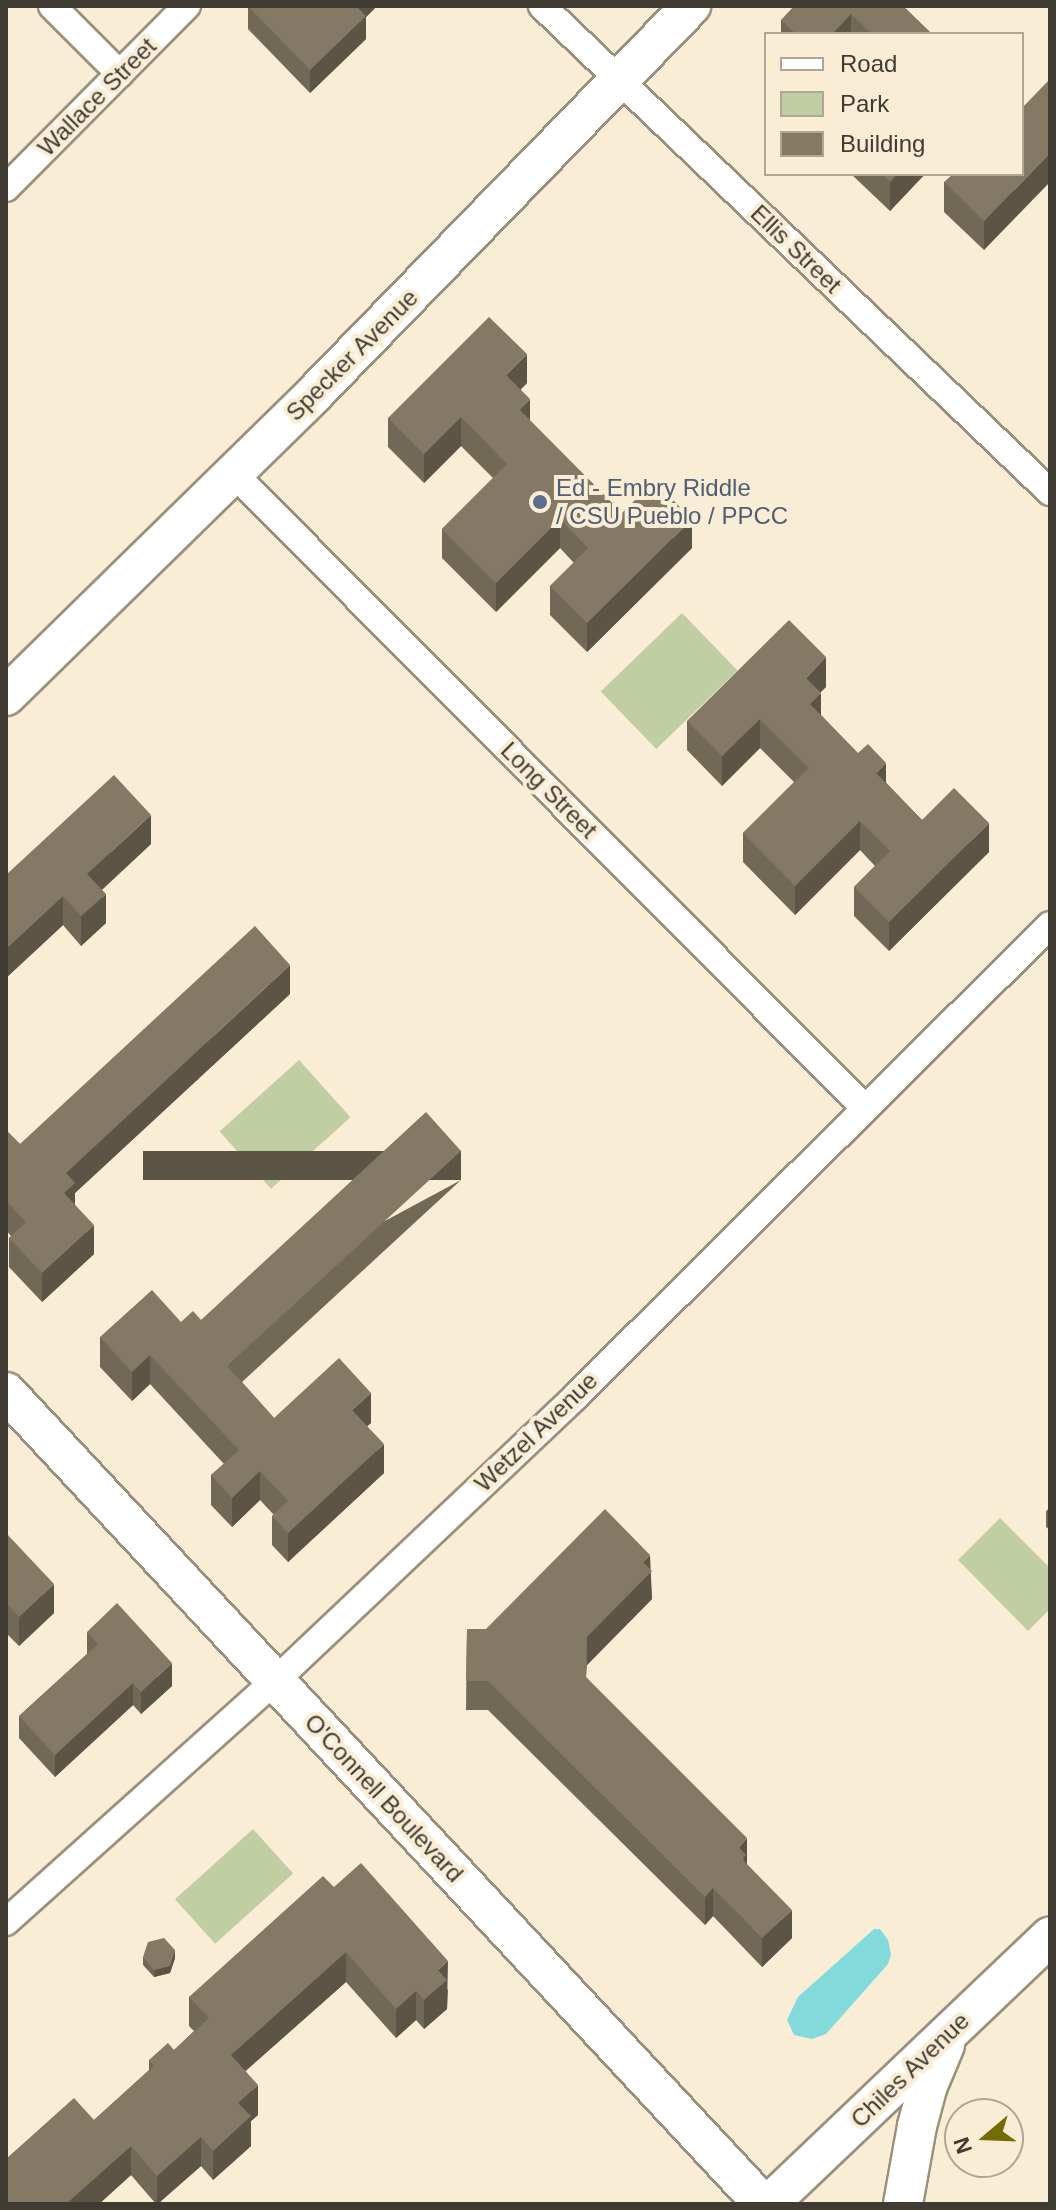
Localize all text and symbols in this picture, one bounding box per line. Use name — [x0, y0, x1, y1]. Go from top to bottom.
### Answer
street label: Wallace Street — [32, 32, 162, 162]
legend — [764, 32, 1024, 176]
text: Road — [840, 50, 897, 77]
text: Park — [840, 90, 889, 117]
text: Building — [840, 130, 925, 157]
street label: Ellis Street — [745, 199, 847, 299]
street label: Specker Avenue — [280, 283, 424, 427]
place label: Ed - Embry Riddle / CSU Pueblo / PPCC — [556, 474, 788, 530]
marker: Ed - Embry Riddle / CSU Pueblo / PPCC — [531, 493, 549, 511]
street label: Long Street — [495, 736, 603, 844]
street label: Wetzel Avenue — [468, 1366, 604, 1498]
street label: O'Connell Boulevard — [299, 1708, 469, 1888]
street label: Chiles Avenue — [844, 2006, 976, 2134]
north arrow — [944, 2098, 1024, 2178]
text: N — [948, 2134, 977, 2157]

